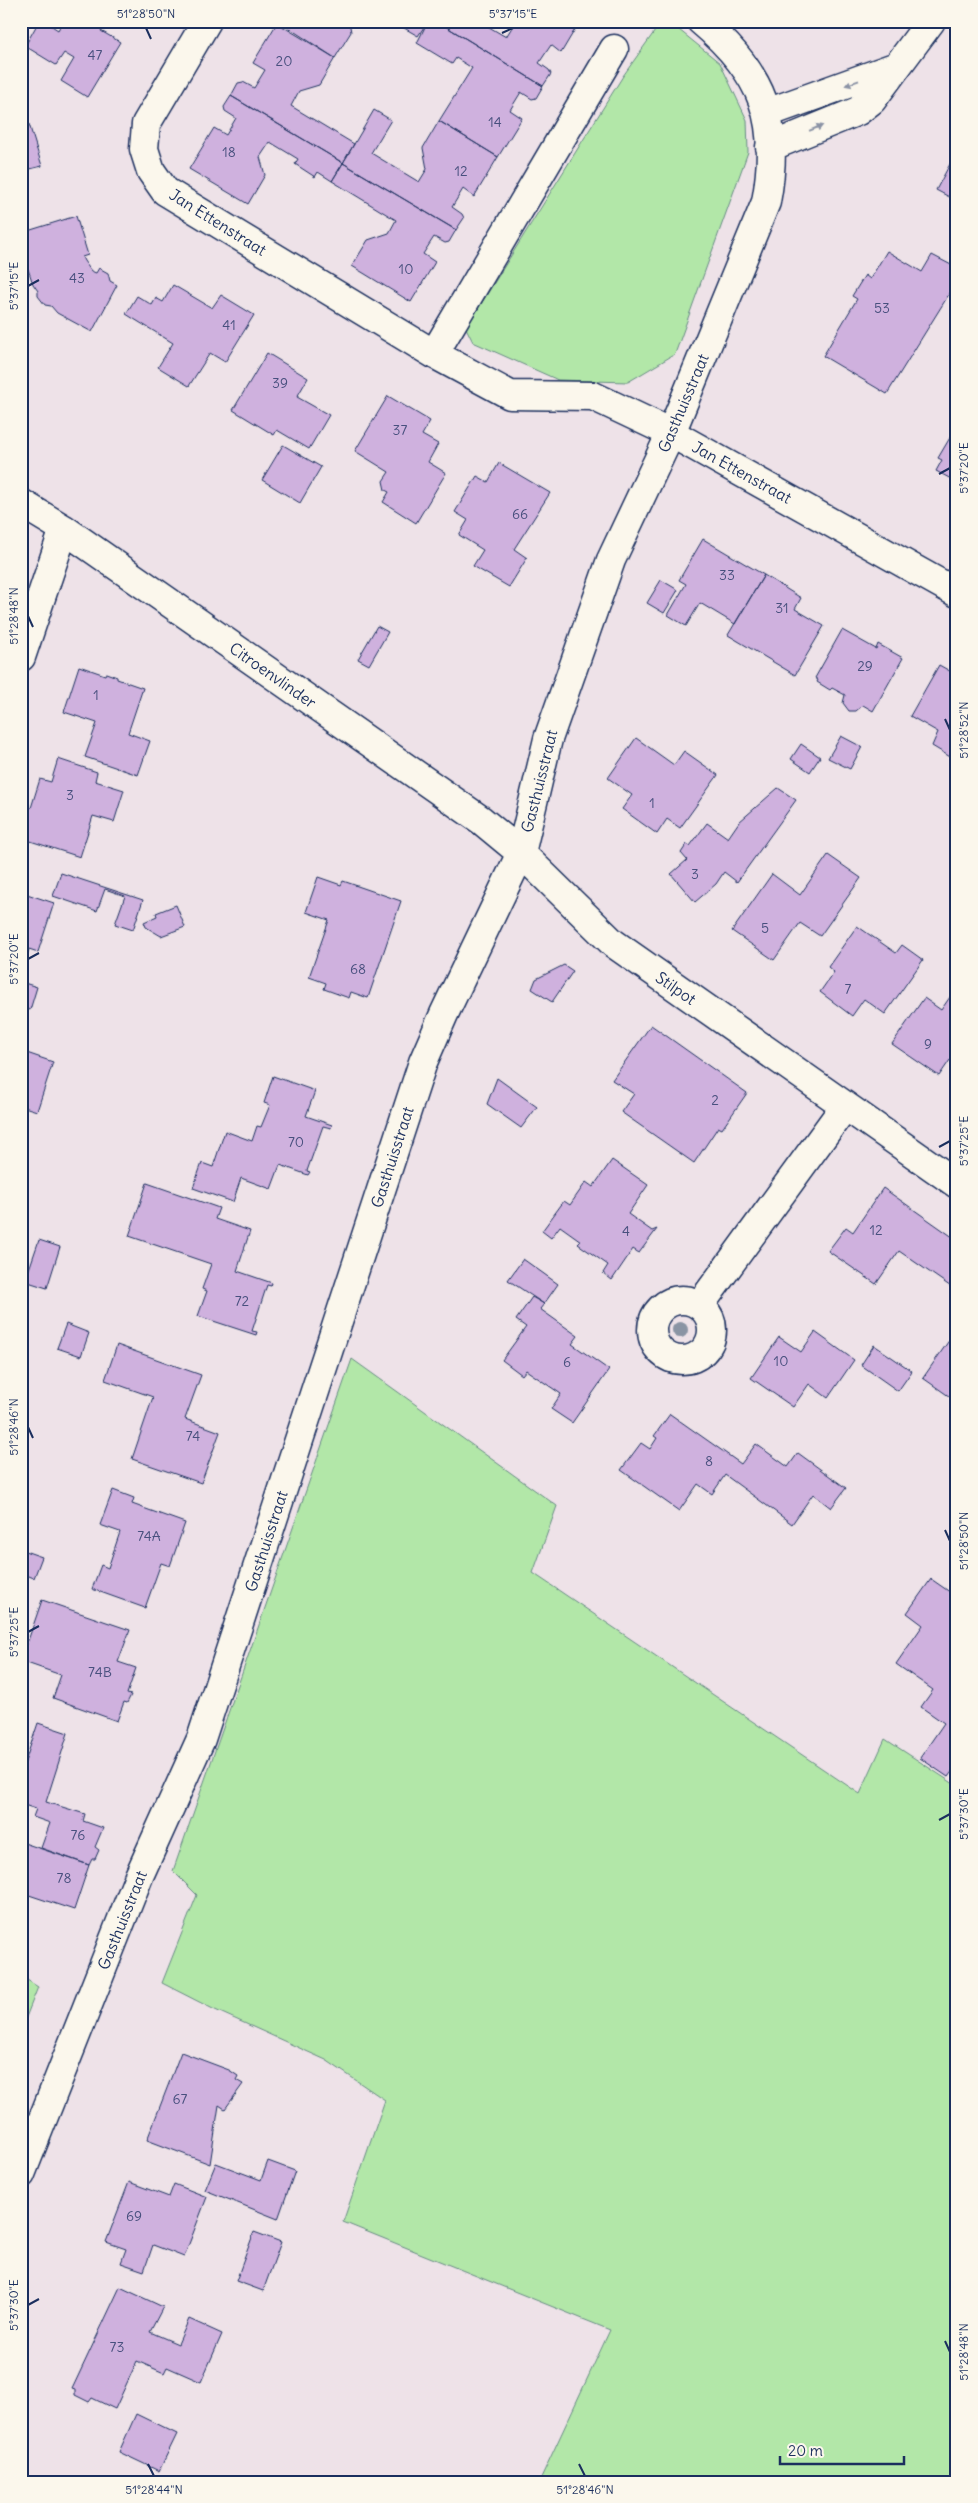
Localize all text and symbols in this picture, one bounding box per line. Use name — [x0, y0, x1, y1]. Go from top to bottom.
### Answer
text: 51°28'50"N — [117, 6, 175, 21]
text: 5°37'15"E — [489, 6, 537, 21]
house number: 47 — [88, 46, 103, 64]
house number: 20 — [276, 52, 292, 70]
one-way arrow — [844, 79, 859, 87]
house number: 14 — [488, 113, 502, 131]
one-way arrow — [808, 124, 823, 132]
house number: 18 — [222, 143, 236, 161]
house number: 12 — [454, 162, 468, 180]
street label: Jan Ettenstraat — [166, 184, 271, 260]
house number: 10 — [399, 260, 413, 278]
text: 5°37'15"E — [6, 262, 21, 310]
house number: 43 — [69, 269, 85, 287]
house number: 53 — [874, 299, 890, 317]
house number: 41 — [222, 316, 236, 334]
street label: Gasthuisstraat — [653, 350, 713, 455]
house number: 39 — [272, 374, 288, 392]
house number: 37 — [393, 421, 408, 439]
street label: Jan Ettenstraat — [689, 436, 796, 508]
text: 5°37'20"E — [956, 442, 971, 494]
house number: 66 — [512, 505, 528, 523]
house number: 33 — [719, 566, 735, 584]
text: 51°28'48"N — [6, 587, 21, 645]
house number: 31 — [775, 599, 789, 617]
street label: Citroenvlinder — [226, 638, 321, 713]
house number: 29 — [857, 657, 873, 675]
house number: 1 — [93, 686, 99, 704]
text: 51°28'52"N — [956, 701, 971, 759]
street label: Gasthuisstraat — [517, 727, 562, 835]
house number: 3 — [66, 786, 74, 804]
house number: 1 — [649, 794, 655, 812]
house number: 3 — [691, 865, 699, 883]
house number: 5 — [761, 919, 769, 937]
text: 5°37'20"E — [6, 933, 21, 985]
house number: 68 — [350, 960, 366, 978]
street label: Stilpot — [652, 967, 700, 1009]
house number: 7 — [845, 980, 852, 998]
house number: 9 — [924, 1035, 932, 1053]
house number: 2 — [711, 1091, 719, 1109]
street label: Gasthuisstraat — [366, 1103, 418, 1210]
text: 5°37'25"E — [956, 1116, 971, 1166]
house number: 70 — [288, 1133, 304, 1151]
house number: 12 — [869, 1221, 883, 1239]
house number: 4 — [622, 1222, 630, 1240]
house number: 72 — [235, 1292, 250, 1310]
house number: 10 — [774, 1352, 788, 1370]
house number: 6 — [563, 1353, 571, 1371]
text: 51°28'46"N — [6, 1398, 21, 1456]
house number: 74 — [186, 1427, 200, 1445]
house number: 8 — [705, 1452, 713, 1470]
street label: Gasthuisstraat — [240, 1487, 292, 1594]
text: 51°28'50"N — [956, 1512, 971, 1570]
house number: 74A — [137, 1527, 161, 1545]
text: 5°37'25"E — [6, 1607, 21, 1657]
house number: 74B — [88, 1663, 112, 1681]
text: 5°37'30"E — [956, 1788, 971, 1840]
house number: 76 — [71, 1826, 85, 1844]
street label: Gasthuisstraat — [93, 1867, 151, 1973]
house number: 78 — [57, 1869, 71, 1887]
house number: 67 — [173, 2090, 188, 2108]
house number: 69 — [126, 2207, 142, 2225]
text: 5°37'30"E — [6, 2279, 21, 2331]
text: 51°28'48"N — [956, 2323, 971, 2381]
house number: 73 — [110, 2338, 124, 2356]
scale bar — [780, 2433, 904, 2465]
text: 20 m — [788, 2441, 823, 2460]
text: 51°28'44"N — [125, 2482, 183, 2497]
text: 51°28'46"N — [556, 2482, 614, 2497]

